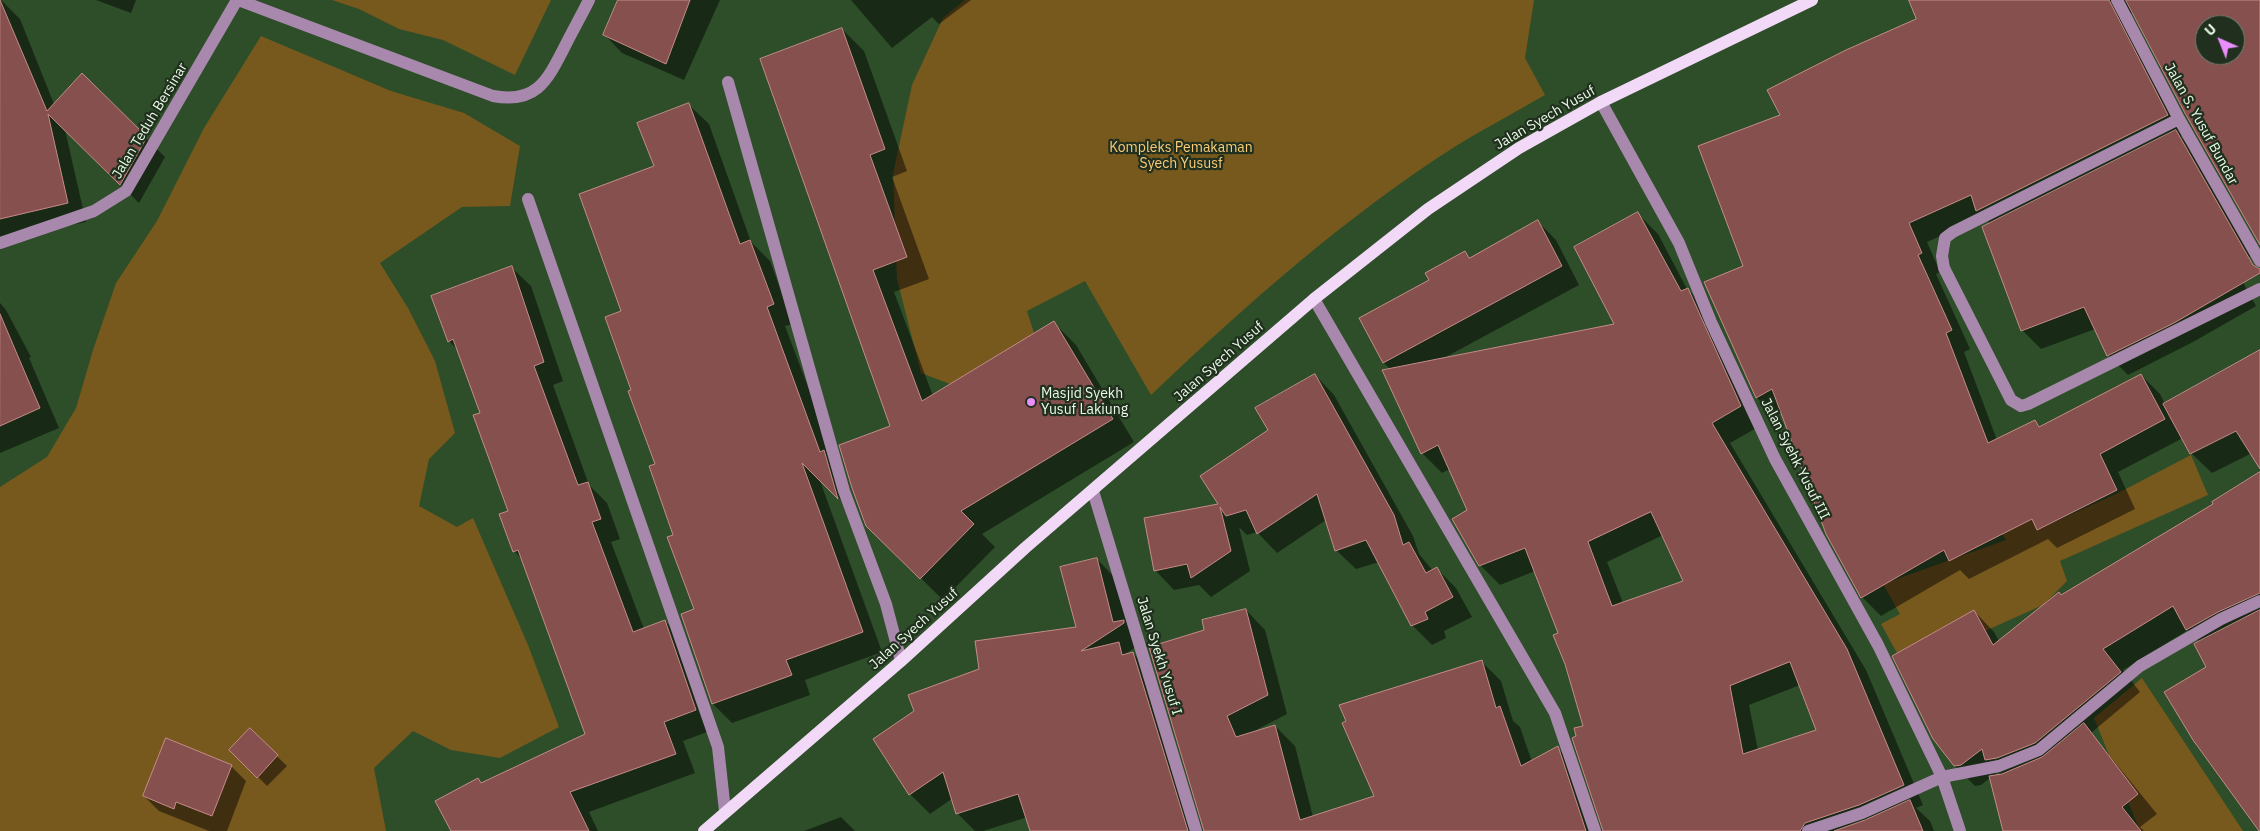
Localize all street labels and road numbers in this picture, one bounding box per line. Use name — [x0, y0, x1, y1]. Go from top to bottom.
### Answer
street label: Jalan Teduh Bersinar — [109, 60, 191, 182]
street label: Jalan S. Yusuf Bundar — [2161, 60, 2241, 188]
street label: Jalan Syech Yusuf — [1492, 82, 1598, 154]
street label: Jalan Syech Yusuf — [1171, 318, 1267, 406]
street label: Jalan Syehk Yusuf III — [1757, 396, 1833, 522]
street label: Jalan Syech Yusuf — [866, 585, 962, 673]
street label: Jalan Syekh Yusuf I — [1133, 595, 1185, 717]

